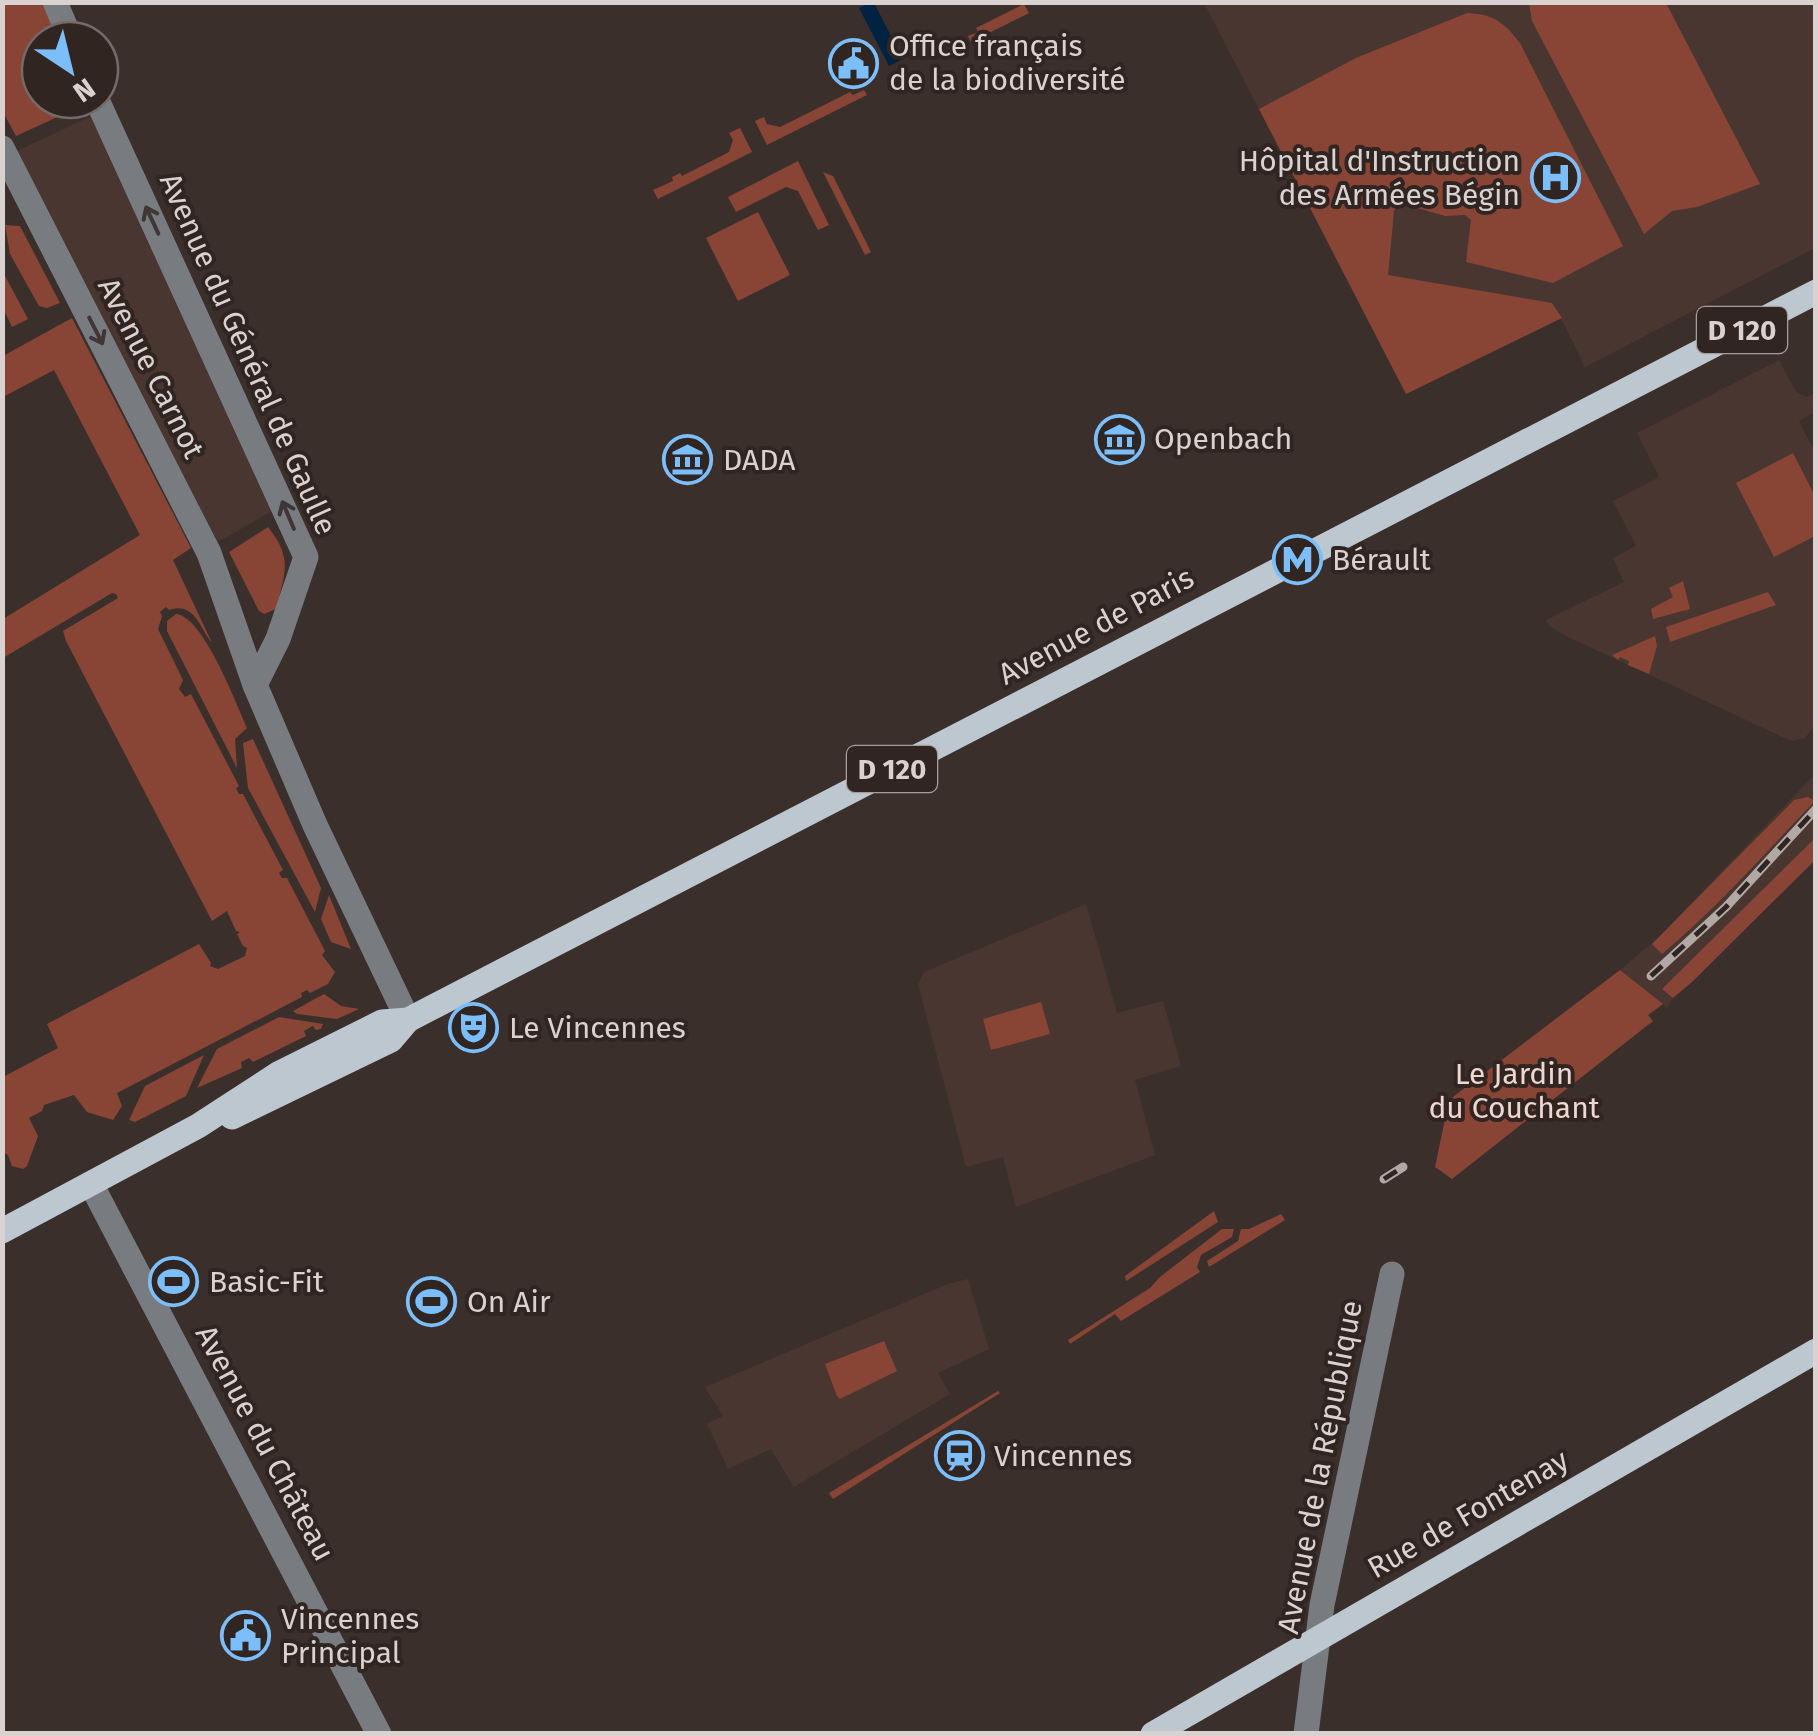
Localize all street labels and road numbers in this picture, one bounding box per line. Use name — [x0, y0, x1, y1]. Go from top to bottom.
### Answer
street label: Avenue du Général de Gaulle — [152, 168, 344, 540]
street label: Avenue Carnot — [90, 272, 212, 464]
road number: D 120 — [1697, 307, 1787, 353]
street label: Avenue de Paris — [992, 559, 1200, 693]
road number: D 120 — [847, 746, 937, 792]
street label: Avenue de la République — [1270, 1297, 1370, 1637]
street label: Avenue du Château — [188, 1319, 342, 1567]
street label: Rue de Fontenay — [1361, 1442, 1575, 1586]

